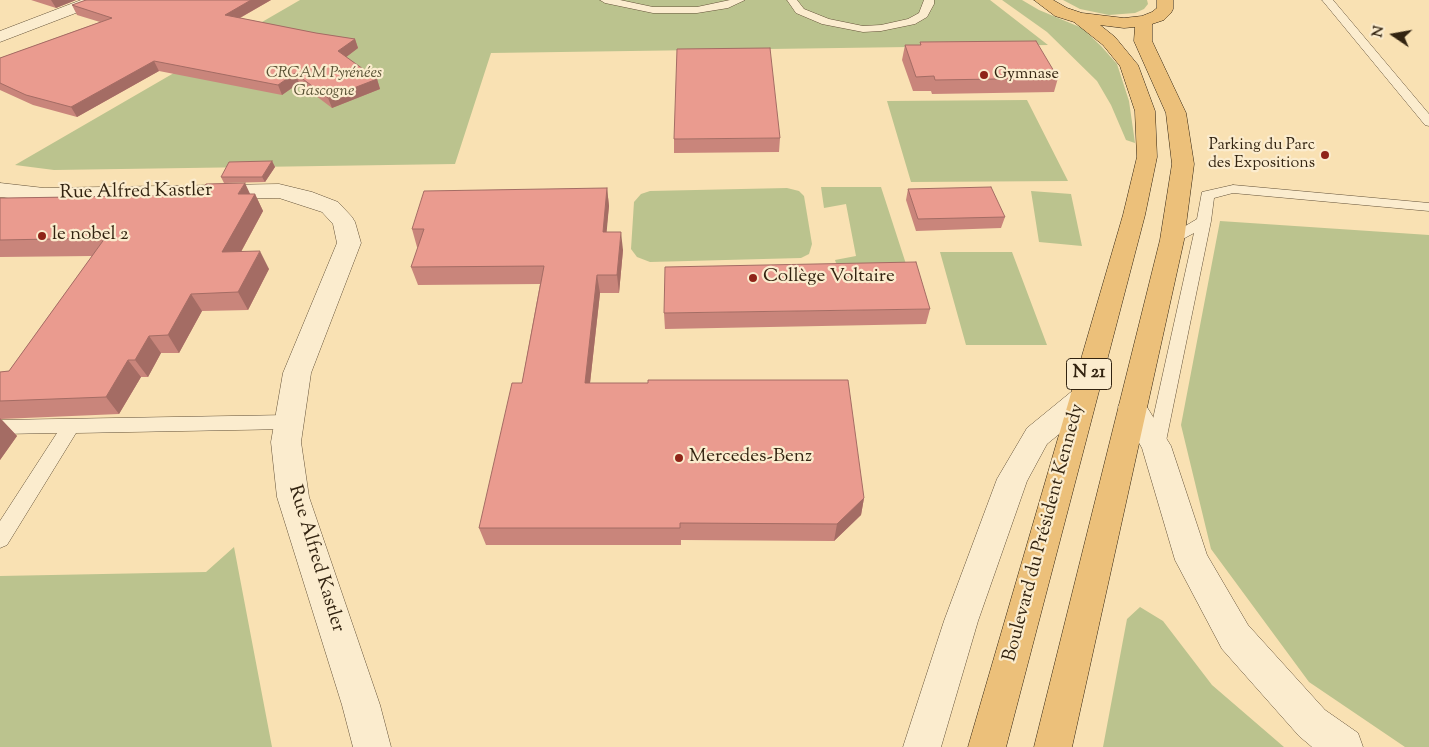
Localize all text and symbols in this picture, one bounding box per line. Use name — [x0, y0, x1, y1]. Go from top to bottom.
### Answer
north arrow — [1369, 10, 1419, 60]
text: N — [1368, 24, 1390, 39]
park label: CRCAM Pyrénées Gascogne — [266, 64, 382, 102]
place label: Gymnase — [994, 65, 1059, 85]
marker: Gymnase — [978, 69, 990, 81]
place label: Parking du Parc des Expositions — [1208, 136, 1315, 174]
marker: Parking du Parc des Expositions — [1319, 149, 1331, 161]
street label: Rue Alfred Kastler — [60, 180, 212, 206]
place label: le nobel 2 — [52, 225, 129, 247]
marker: le nobel 2 — [36, 230, 48, 242]
place label: Collège Voltaire — [763, 267, 895, 289]
marker: Collège Voltaire — [747, 272, 759, 284]
road number: N 21 — [1066, 358, 1112, 389]
street label: Boulevard du Président Kennedy — [1000, 402, 1090, 664]
place label: Mercedes-Benz — [689, 447, 812, 469]
marker: Mercedes-Benz — [673, 452, 685, 464]
street label: Rue Alfred Kastler — [282, 483, 348, 635]

